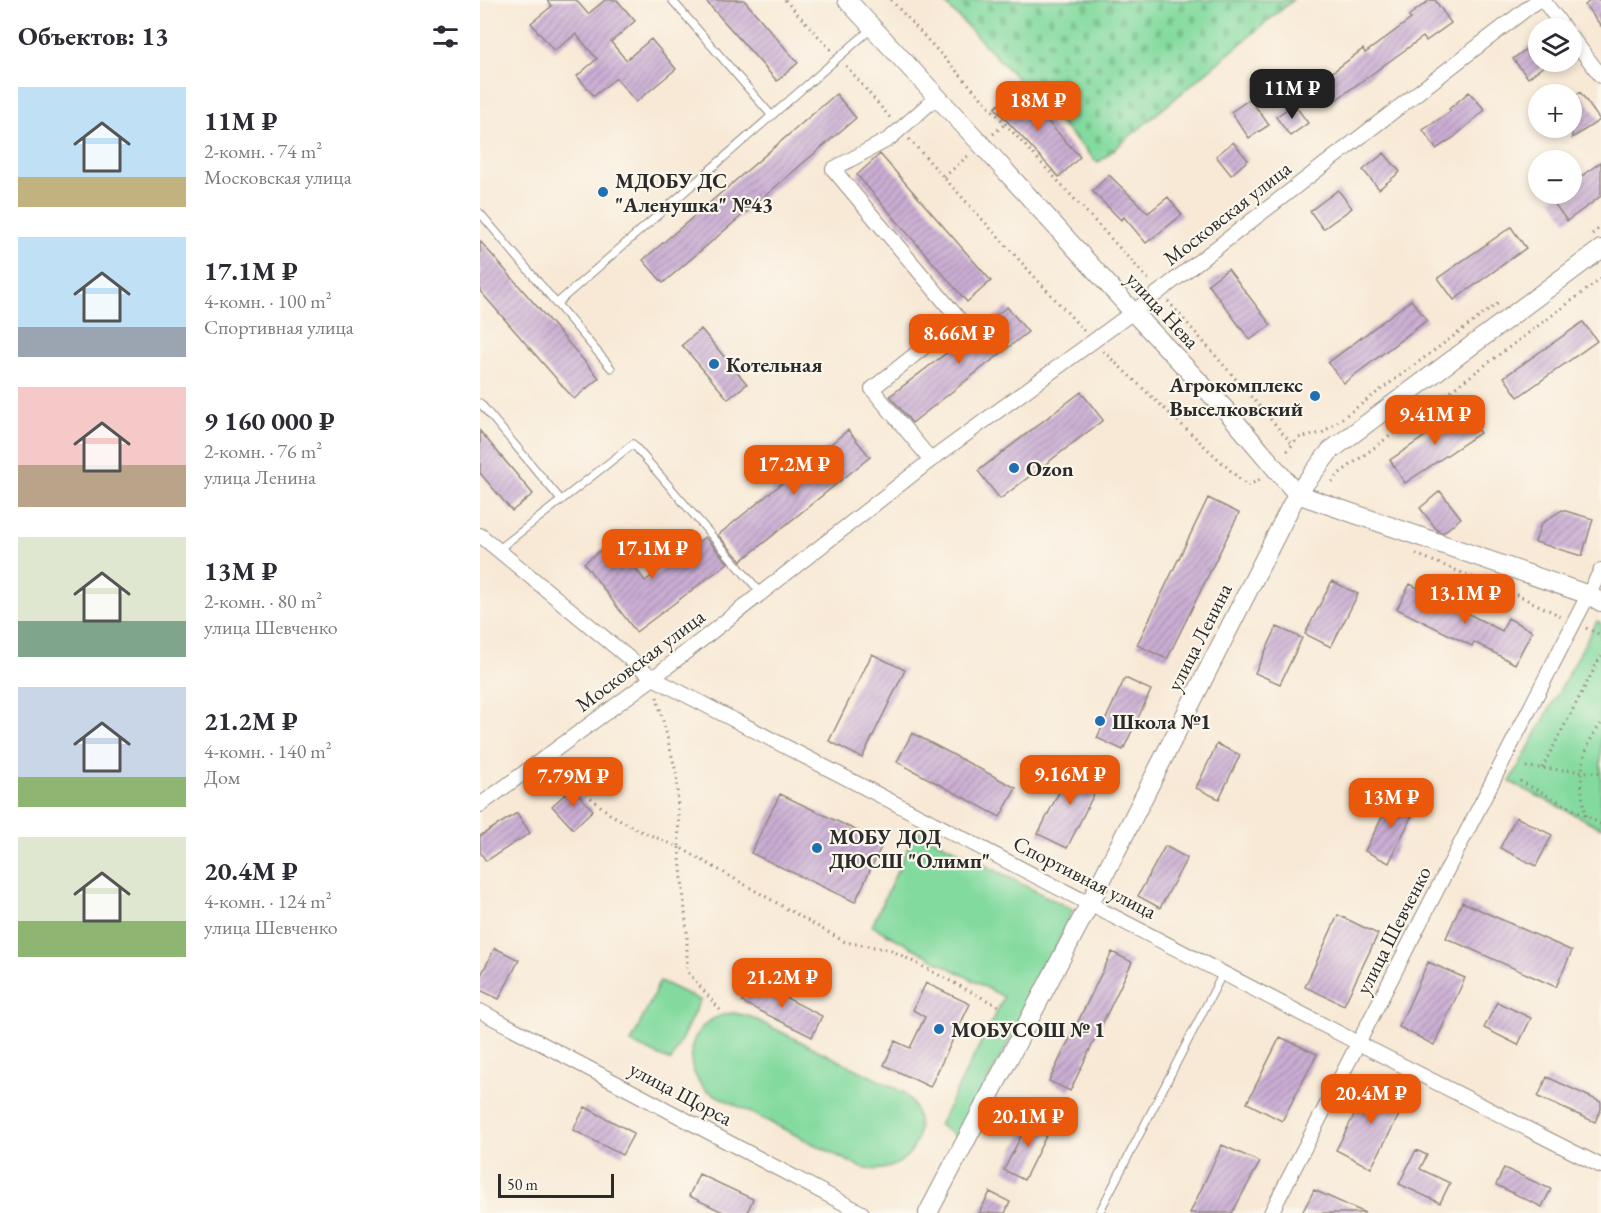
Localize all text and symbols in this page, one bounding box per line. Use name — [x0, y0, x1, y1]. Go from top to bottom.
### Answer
map controls — [1528, 18, 1582, 204]
button: layers — [1528, 18, 1582, 72]
text: Объектов: 13 — [18, 19, 169, 53]
icon: filters — [429, 20, 462, 53]
pin: 11M ₽ — [1250, 69, 1334, 120]
text: 11M ₽ — [1264, 75, 1320, 101]
pin: 18M ₽ — [996, 81, 1080, 132]
button: + — [1528, 84, 1582, 138]
text: 18M ₽ — [1010, 87, 1066, 113]
text: 11M ₽ — [204, 104, 278, 138]
icon: home — [66, 111, 138, 183]
text: 2-комн. · 74 m² — [204, 138, 322, 164]
button: − — [1528, 150, 1582, 204]
street label: Московская улица — [1158, 154, 1297, 271]
text: Московская улица — [204, 164, 352, 190]
place label: МДОБУ ДС "Аленушка" №43 — [615, 167, 773, 218]
marker: МДОБУ ДС "Аленушка" №43 — [596, 185, 610, 199]
text: 17.1M ₽ — [204, 254, 298, 288]
icon: home — [66, 261, 138, 333]
street label: улица Нева — [1120, 266, 1206, 355]
text: 4-комн. · 100 m² — [204, 288, 332, 314]
text: Спортивная улица — [204, 314, 354, 340]
pin: 8.66M ₽ — [904, 314, 1014, 365]
text: 8.66M ₽ — [923, 320, 995, 346]
place label: Котельная — [726, 351, 822, 378]
marker: Котельная — [707, 357, 721, 371]
place label: Агрокомплекс Выселковский — [1168, 371, 1303, 422]
marker: Агрокомплекс Выселковский — [1308, 389, 1322, 403]
pin: 9.41M ₽ — [1380, 395, 1490, 446]
text: 9.41M ₽ — [1399, 401, 1471, 427]
text: 9 160 000 ₽ — [204, 404, 335, 438]
icon: home — [66, 411, 138, 483]
text: 2-комн. · 76 m² — [204, 438, 322, 464]
pin: 17.2M ₽ — [739, 445, 849, 496]
text: 17.2M ₽ — [758, 451, 830, 477]
place label: Ozon — [1026, 455, 1074, 482]
marker: Ozon — [1007, 461, 1021, 475]
text: улица Ленина — [204, 464, 316, 490]
pin: 17.1M ₽ — [597, 529, 707, 580]
text: 17.1M ₽ — [616, 535, 688, 561]
text: 13M ₽ — [204, 554, 278, 588]
icon: home — [66, 561, 138, 633]
pin: 13.1M ₽ — [1410, 574, 1520, 625]
street label: улица Ленина — [1160, 578, 1238, 696]
text: 13.1M ₽ — [1429, 580, 1501, 606]
text: 2-комн. · 80 m² — [204, 588, 322, 614]
street label: Московская улица — [570, 602, 711, 717]
text: улица Шевченко — [204, 614, 338, 640]
text: 21.2M ₽ — [204, 704, 298, 738]
place label: Школа №1 — [1112, 708, 1211, 735]
icon: home — [66, 711, 138, 783]
marker: Школа №1 — [1093, 714, 1107, 728]
text: 4-комн. · 140 m² — [204, 738, 332, 764]
pin: 9.16M ₽ — [1015, 755, 1125, 806]
pin: 7.79M ₽ — [518, 757, 628, 808]
text: 9.16M ₽ — [1034, 761, 1106, 787]
text: 7.79M ₽ — [537, 763, 609, 789]
text: Дом — [204, 764, 240, 790]
pin: 13M ₽ — [1349, 778, 1433, 829]
text: 13M ₽ — [1363, 784, 1419, 810]
place label: МОБУ ДОД ДЮСШ "Олимп" — [829, 823, 990, 874]
street label: Спортивная улица — [1009, 829, 1162, 925]
marker: МОБУ ДОД ДЮСШ "Олимп" — [810, 841, 824, 855]
text: 20.4M ₽ — [204, 854, 298, 888]
icon: home — [66, 861, 138, 933]
street label: улица Шевченко — [1349, 861, 1437, 999]
text: 4-комн. · 124 m² — [204, 888, 332, 914]
text: улица Шевченко — [204, 914, 338, 940]
pin: 21.2M ₽ — [727, 958, 837, 1009]
text: 21.2M ₽ — [746, 964, 818, 990]
place label: МОБУСОШ № 1 — [951, 1016, 1105, 1043]
marker: МОБУСОШ № 1 — [932, 1022, 946, 1036]
street label: улица Щорса — [625, 1055, 738, 1132]
pin: 20.4M ₽ — [1316, 1074, 1426, 1125]
text: 20.4M ₽ — [1335, 1080, 1407, 1106]
pin: 20.1M ₽ — [973, 1097, 1083, 1148]
text: 20.1M ₽ — [992, 1103, 1064, 1129]
scale bar — [498, 1171, 614, 1198]
text: 50 m — [507, 1174, 538, 1195]

